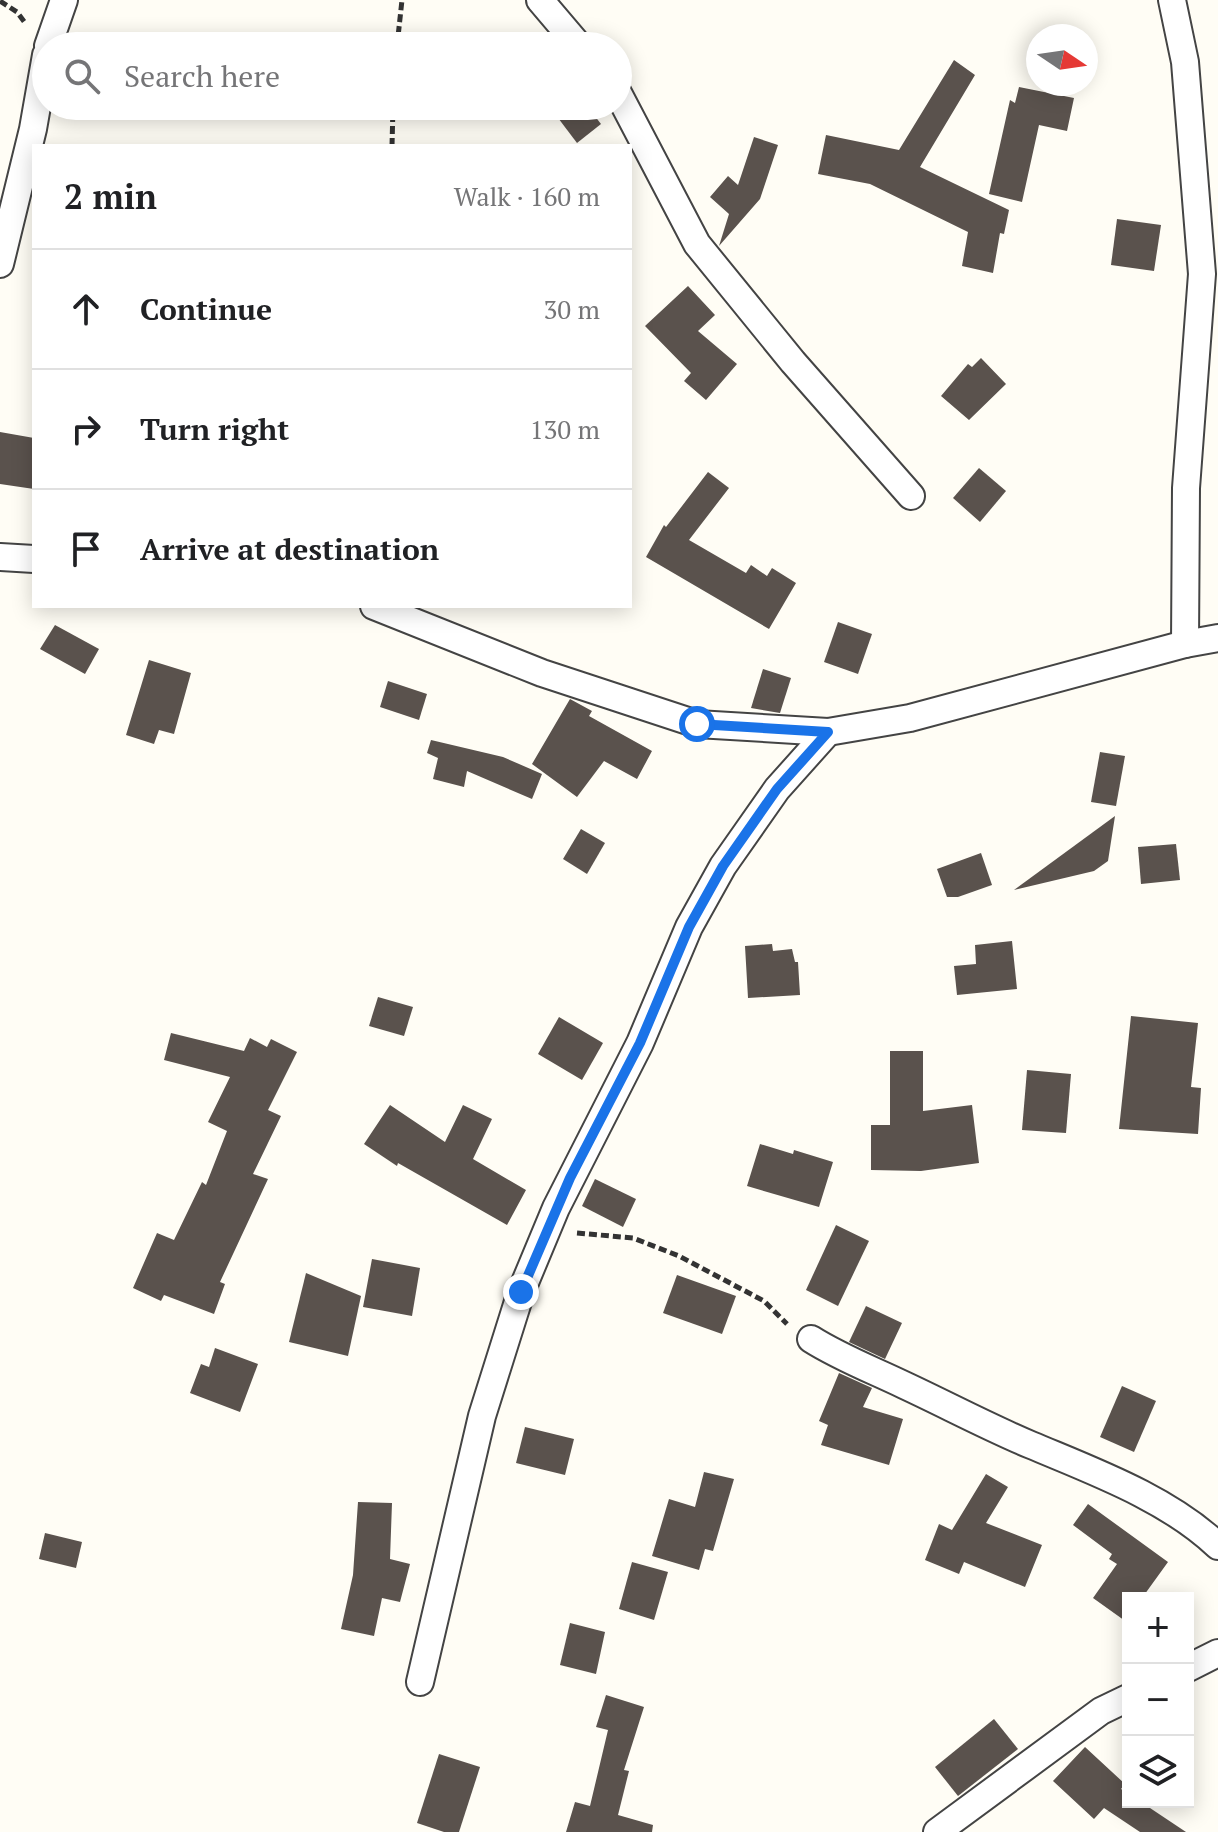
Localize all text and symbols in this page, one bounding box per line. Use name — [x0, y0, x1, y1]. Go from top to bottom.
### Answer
north arrow — [1026, 24, 1098, 96]
search box — [32, 32, 632, 120]
icon: search — [60, 54, 104, 98]
text: Search here — [124, 56, 280, 96]
text: 2 min — [64, 174, 157, 219]
text: Walk · 160 m — [454, 179, 600, 213]
icon: ahead — [64, 287, 108, 331]
text: Continue — [140, 289, 272, 329]
text: 30 m — [544, 292, 600, 326]
icon: right — [64, 407, 108, 451]
text: Turn right — [140, 409, 289, 449]
text: 130 m — [530, 412, 600, 446]
icon: arrive — [64, 527, 108, 571]
text: Arrive at destination — [140, 529, 439, 569]
route start — [679, 706, 715, 742]
route end — [503, 1274, 539, 1310]
map controls — [1122, 1592, 1194, 1808]
button: + — [1122, 1592, 1194, 1664]
button: − — [1122, 1664, 1194, 1736]
button: layers — [1122, 1736, 1194, 1808]

